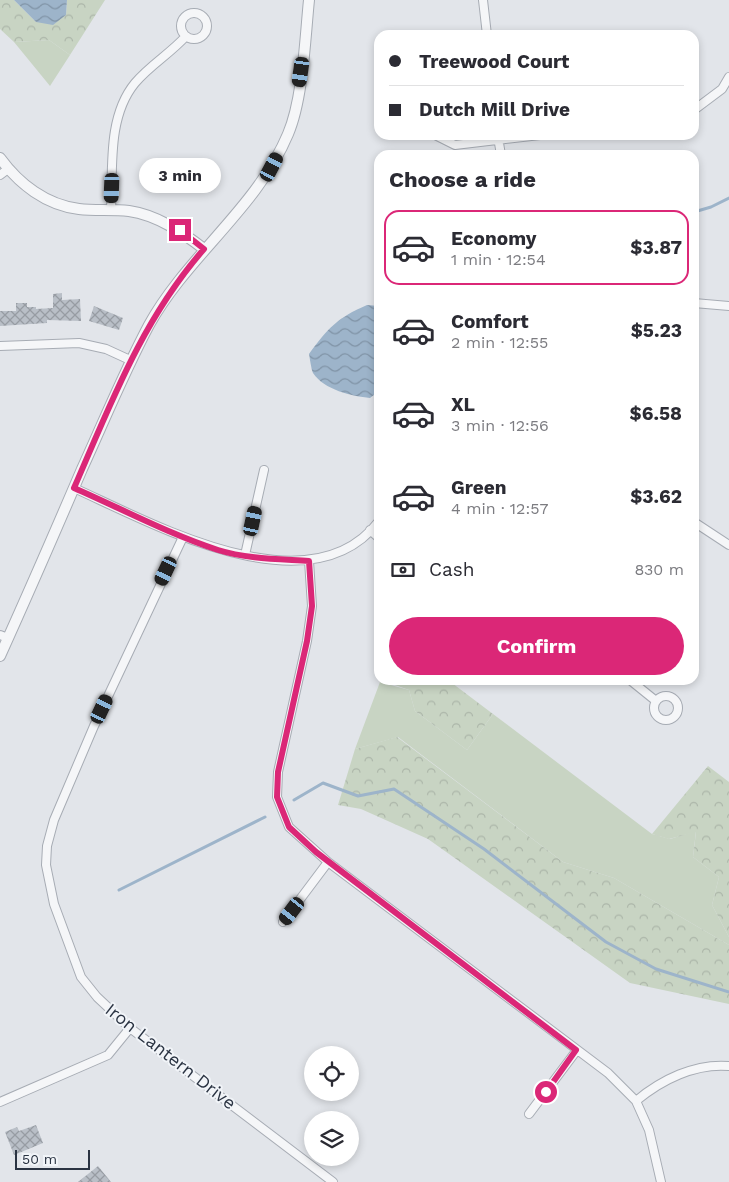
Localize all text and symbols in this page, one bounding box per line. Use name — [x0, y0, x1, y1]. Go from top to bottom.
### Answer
text: Treewood Court — [419, 50, 569, 73]
car — [291, 56, 310, 88]
text: Dutch Mill Drive — [419, 98, 570, 121]
car — [258, 150, 285, 184]
callout: 3 min — [139, 158, 221, 192]
text: 3 min — [158, 166, 202, 185]
text: Choose a ride — [389, 167, 536, 192]
car — [103, 173, 120, 203]
route end — [169, 219, 191, 241]
icon: car — [391, 225, 436, 270]
text: Economy — [451, 227, 536, 250]
text: $3.87 — [630, 236, 682, 259]
text: 1 min · 12:54 — [451, 250, 546, 269]
icon: car — [391, 308, 436, 353]
text: Comfort — [451, 310, 529, 333]
text: $5.23 — [631, 319, 682, 342]
text: 2 min · 12:55 — [451, 333, 548, 352]
icon: car — [391, 391, 436, 436]
text: XL — [451, 393, 475, 416]
text: $6.58 — [630, 402, 682, 425]
text: 3 min · 12:56 — [451, 416, 549, 435]
icon: car — [391, 474, 436, 519]
text: Green — [451, 476, 507, 499]
text: $3.62 — [630, 485, 682, 508]
text: 4 min · 12:57 — [451, 499, 548, 518]
car — [242, 505, 263, 537]
car — [152, 554, 179, 588]
icon: cash — [389, 556, 417, 584]
text: Cash — [429, 558, 475, 581]
text: 830 m — [634, 560, 684, 579]
button: Confirm — [389, 617, 684, 675]
car — [88, 692, 115, 726]
car — [276, 895, 307, 927]
street label: Iron Lantern Drive — [102, 999, 240, 1113]
map controls — [304, 1046, 359, 1166]
button: locate — [304, 1046, 359, 1101]
route start — [535, 1081, 557, 1103]
button: layers — [304, 1111, 359, 1166]
scale bar — [15, 1147, 90, 1170]
text: 50 m — [22, 1151, 57, 1167]

